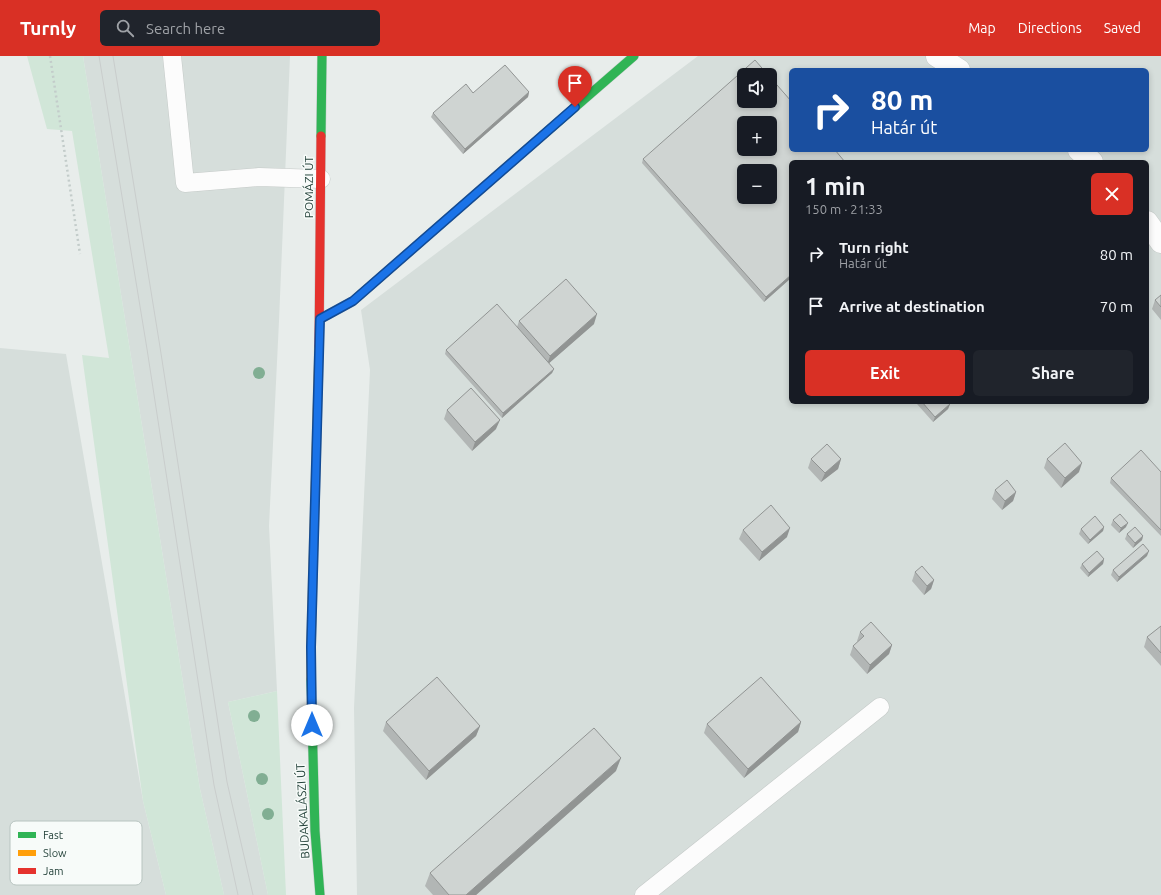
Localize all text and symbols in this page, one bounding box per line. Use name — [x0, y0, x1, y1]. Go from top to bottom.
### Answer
search box — [100, 10, 380, 46]
text: Turnly — [20, 17, 76, 39]
icon: search — [114, 17, 136, 39]
text: Search here — [146, 20, 225, 37]
text: Map — [968, 20, 996, 36]
text: Directions — [1018, 20, 1082, 36]
text: Saved — [1104, 20, 1141, 36]
pin — [558, 66, 592, 107]
map controls — [737, 68, 777, 204]
button: sound — [737, 68, 777, 108]
icon: arrive — [564, 72, 586, 94]
icon: right — [805, 84, 857, 136]
text: 80 m — [871, 84, 933, 115]
button: + — [737, 116, 777, 156]
text: Határ út — [871, 117, 937, 137]
street label: POMÁZI ÚT — [302, 155, 315, 218]
button: − — [737, 164, 777, 204]
text: 1 min — [805, 173, 866, 200]
button: close — [1091, 173, 1133, 215]
text: 150 m · 21:33 — [805, 202, 883, 216]
text: Turn right — [839, 239, 909, 256]
icon: right — [805, 243, 827, 265]
text: 80 m — [1100, 246, 1133, 263]
text: Határ út — [839, 256, 887, 270]
icon: arrive — [805, 295, 827, 317]
text: Arrive at destination — [839, 298, 985, 315]
text: 70 m — [1100, 298, 1133, 315]
button: Exit — [805, 350, 965, 396]
button: Share — [973, 350, 1133, 396]
position arrow — [291, 704, 333, 746]
street label: BUDAKALÁSZI ÚT — [293, 763, 311, 859]
legend — [10, 821, 142, 885]
text: Fast — [43, 829, 64, 841]
text: Slow — [43, 847, 67, 859]
text: Jam — [43, 865, 64, 877]

